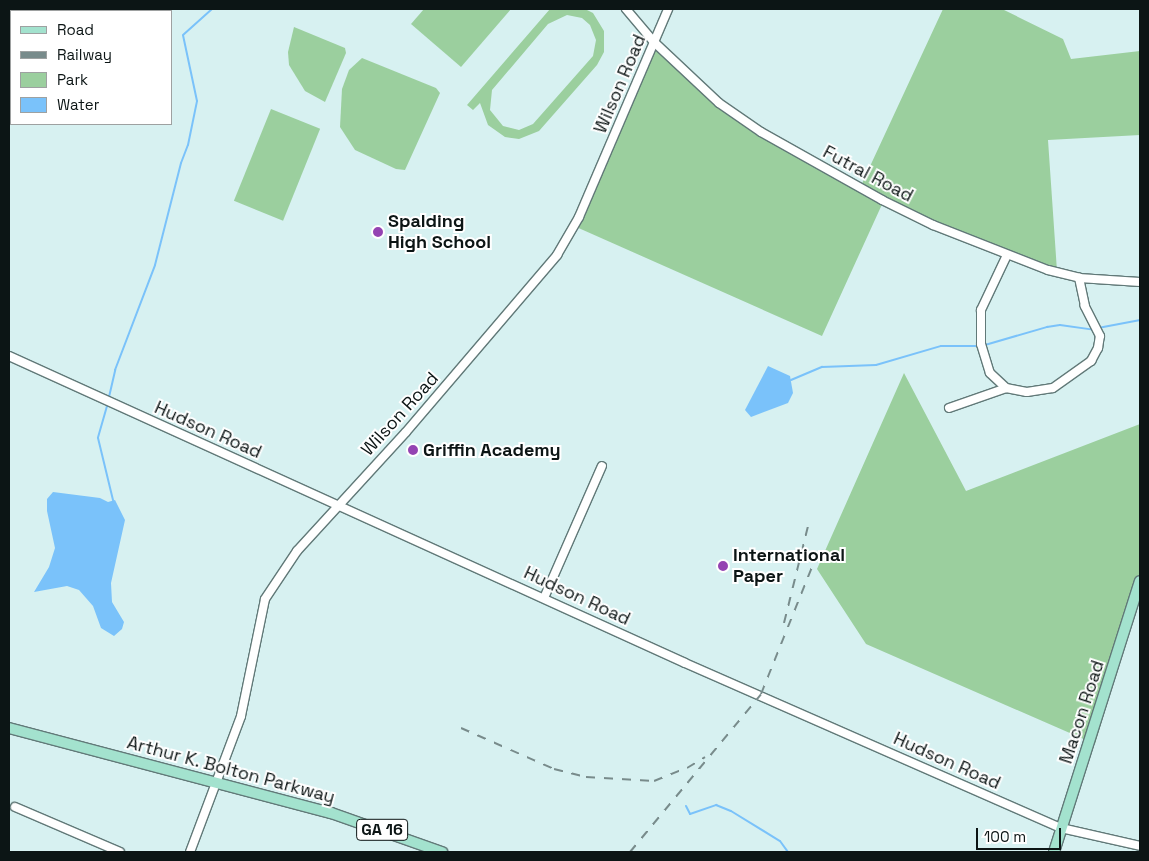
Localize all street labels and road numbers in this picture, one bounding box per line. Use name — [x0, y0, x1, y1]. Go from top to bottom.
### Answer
street label: Wilson Road — [590, 31, 650, 137]
street label: Futral Road — [819, 141, 917, 207]
street label: Wilson Road — [357, 368, 443, 460]
street label: Hudson Road — [151, 397, 265, 463]
street label: Hudson Road — [520, 562, 634, 630]
street label: Macon Road — [1055, 658, 1109, 766]
street label: Hudson Road — [890, 728, 1004, 794]
street label: Arthur K. Bolton Parkway — [124, 732, 338, 808]
road number: GA 16 — [356, 816, 408, 844]

